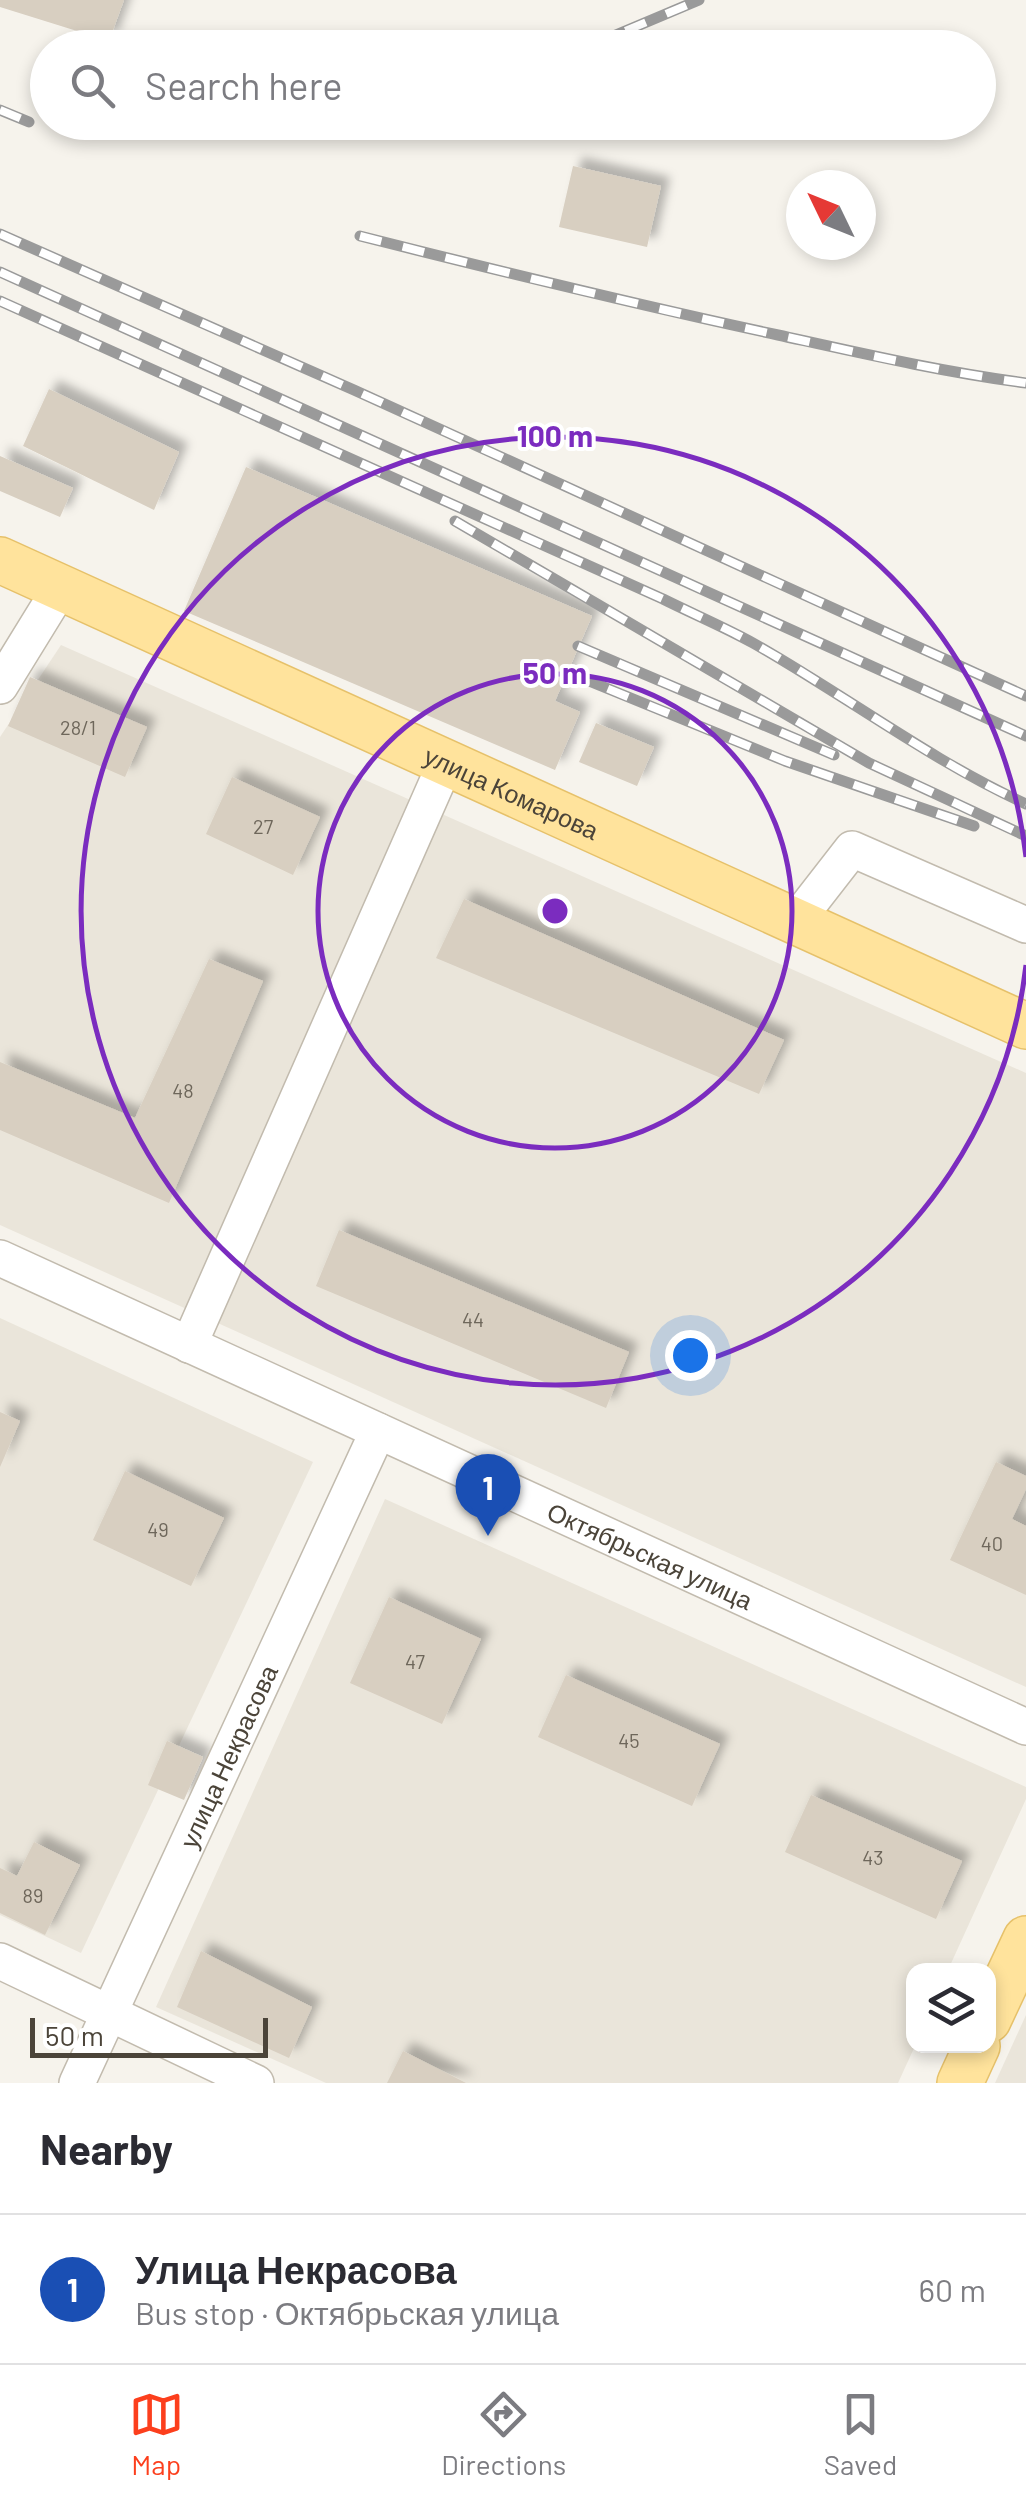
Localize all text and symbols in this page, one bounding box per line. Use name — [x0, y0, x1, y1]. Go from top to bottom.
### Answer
search box — [30, 30, 996, 140]
icon: search — [65, 58, 120, 113]
text: Search here — [145, 62, 343, 108]
north arrow — [786, 170, 876, 260]
text: 100 m — [517, 417, 593, 453]
text: 50 m — [523, 654, 587, 690]
house number: 28/1 — [60, 715, 96, 739]
street label: улица Комарова — [420, 740, 604, 845]
house number: 27 — [253, 814, 274, 838]
centre of rings — [537, 893, 573, 929]
house number: 48 — [172, 1078, 194, 1102]
house number: 44 — [462, 1307, 484, 1331]
your location — [665, 1330, 716, 1381]
pin: 1 — [456, 1454, 520, 1536]
street label: Октябрьская улица — [543, 1495, 758, 1615]
house number: 49 — [147, 1517, 169, 1541]
house number: 40 — [981, 1531, 1003, 1555]
house number: 47 — [405, 1649, 425, 1673]
street label: улица Некрасова — [173, 1660, 283, 1852]
house number: 45 — [618, 1728, 640, 1752]
house number: 43 — [862, 1845, 884, 1869]
house number: 89 — [23, 1883, 43, 1907]
map controls — [906, 1963, 996, 2053]
button: layers — [906, 1963, 996, 2053]
scale bar — [30, 2013, 268, 2058]
text: 50 m — [45, 2018, 104, 2052]
text: Nearby — [40, 2123, 173, 2173]
text: Улица Некрасова — [135, 2246, 457, 2292]
text: 1 — [67, 2270, 78, 2308]
text: 60 m — [919, 2270, 986, 2308]
text: Bus stop · Октябрьская улица — [135, 2293, 559, 2331]
tab: Map — [129, 2387, 184, 2481]
tab: Directions — [441, 2387, 566, 2481]
tab: Saved — [824, 2387, 897, 2481]

